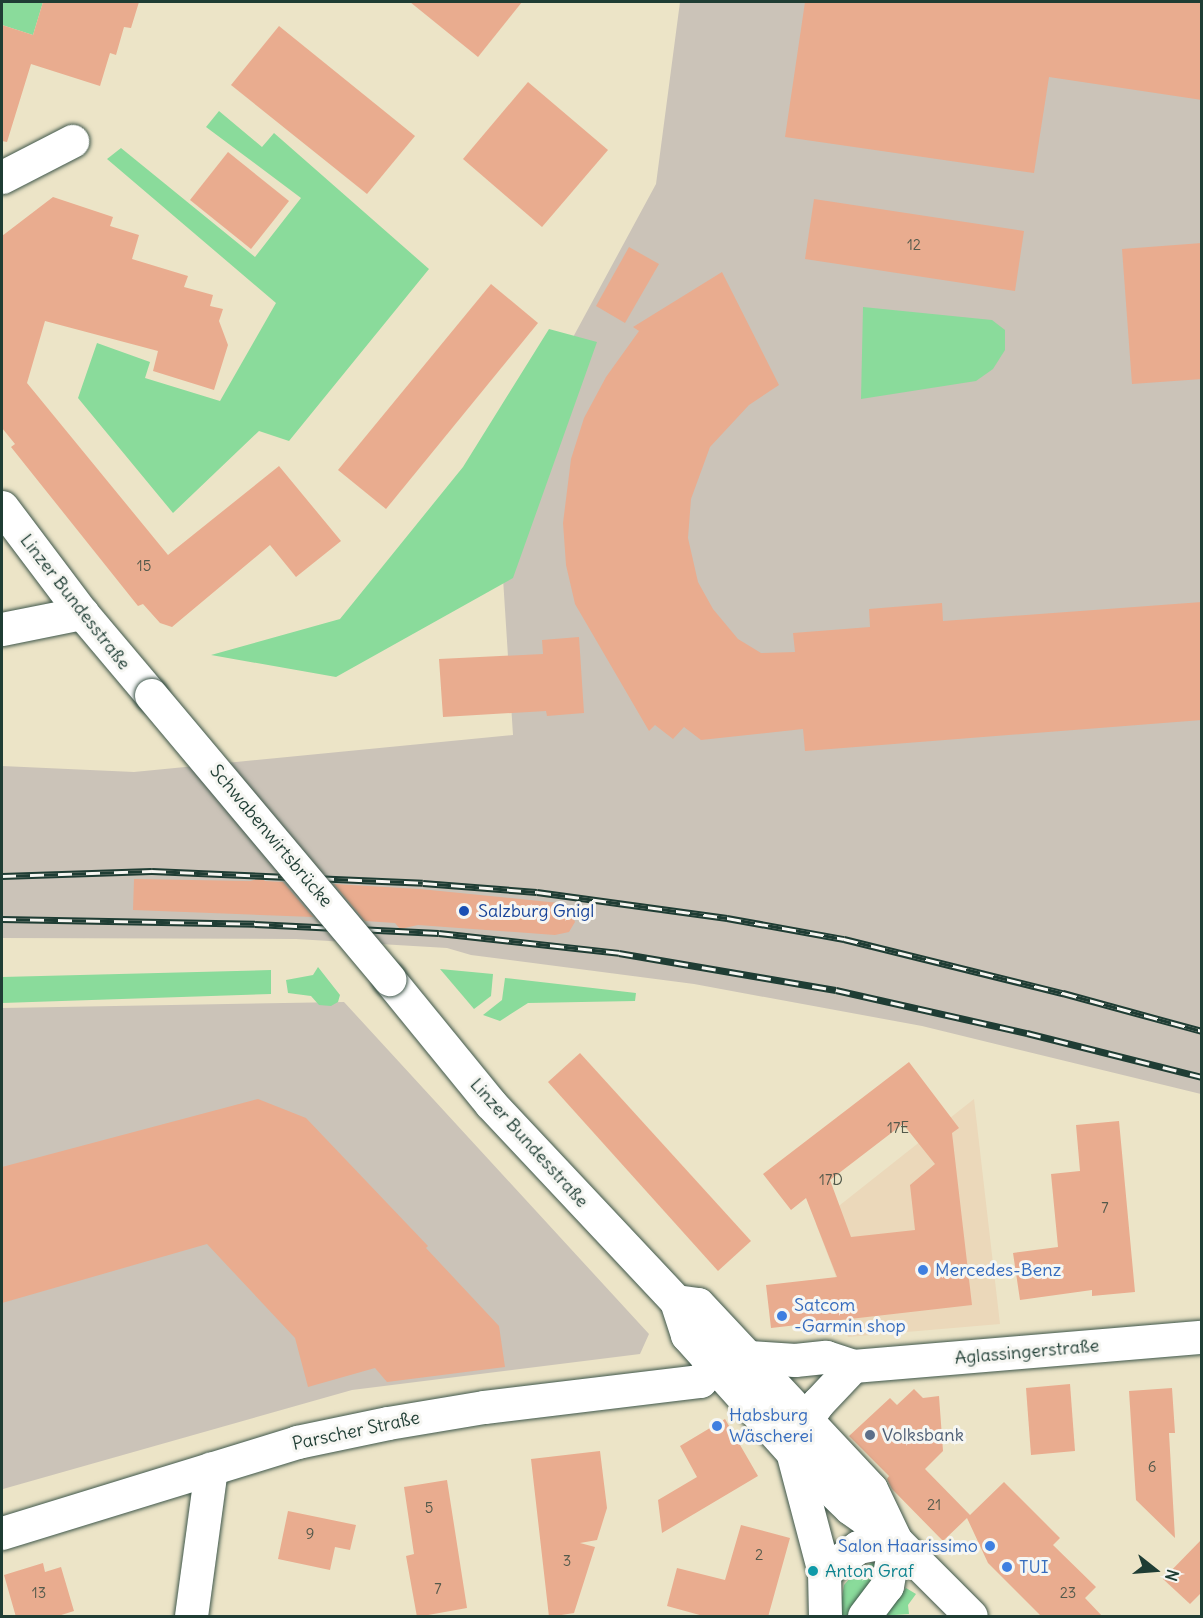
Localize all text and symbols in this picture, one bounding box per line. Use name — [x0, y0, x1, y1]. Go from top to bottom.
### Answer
house number: 12 — [907, 236, 921, 254]
street label: Linzer Bundesstraße — [15, 530, 135, 674]
house number: 15 — [137, 557, 151, 575]
street label: Schwabenwirtsbrücke — [205, 760, 337, 912]
place label: Salzburg Gnigl — [478, 900, 594, 922]
marker: Salzburg Gnigl — [455, 902, 473, 920]
street label: Linzer Bundesstraße — [465, 1074, 593, 1212]
house number: 17E — [887, 1119, 909, 1137]
house number: 17D — [819, 1171, 843, 1189]
house number: 7 — [1101, 1199, 1109, 1217]
place label: Mercedes-Benz — [935, 1259, 1061, 1281]
marker: Mercedes-Benz — [916, 1263, 930, 1277]
place label: Satcom -Garmin shop — [794, 1295, 906, 1338]
marker: Satcom -Garmin shop — [775, 1309, 789, 1323]
street label: Aglassingerstraße — [954, 1335, 1100, 1369]
place label: Habsburg Wäscherei — [729, 1405, 813, 1448]
street label: Parscher Straße — [290, 1407, 422, 1455]
marker: Habsburg Wäscherei — [710, 1419, 724, 1433]
place label: Volksbank — [882, 1424, 964, 1446]
marker: Volksbank — [863, 1428, 877, 1442]
house number: 6 — [1148, 1458, 1156, 1476]
house number: 21 — [927, 1496, 941, 1514]
house number: 5 — [425, 1499, 433, 1517]
house number: 9 — [306, 1525, 314, 1543]
place label: Salon Haarissimo — [838, 1535, 978, 1557]
marker: Salon Haarissimo — [983, 1539, 997, 1553]
north arrow — [1125, 1540, 1185, 1600]
house number: 2 — [755, 1546, 763, 1564]
house number: 3 — [563, 1552, 571, 1570]
place label: TUI — [1019, 1556, 1049, 1578]
place label: Anton Graf — [825, 1560, 914, 1582]
marker: TUI — [1000, 1560, 1014, 1574]
marker: Anton Graf — [806, 1564, 820, 1578]
text: N — [1161, 1567, 1183, 1583]
house number: 7 — [434, 1580, 442, 1598]
house number: 13 — [32, 1584, 46, 1602]
house number: 23 — [1060, 1584, 1076, 1602]

